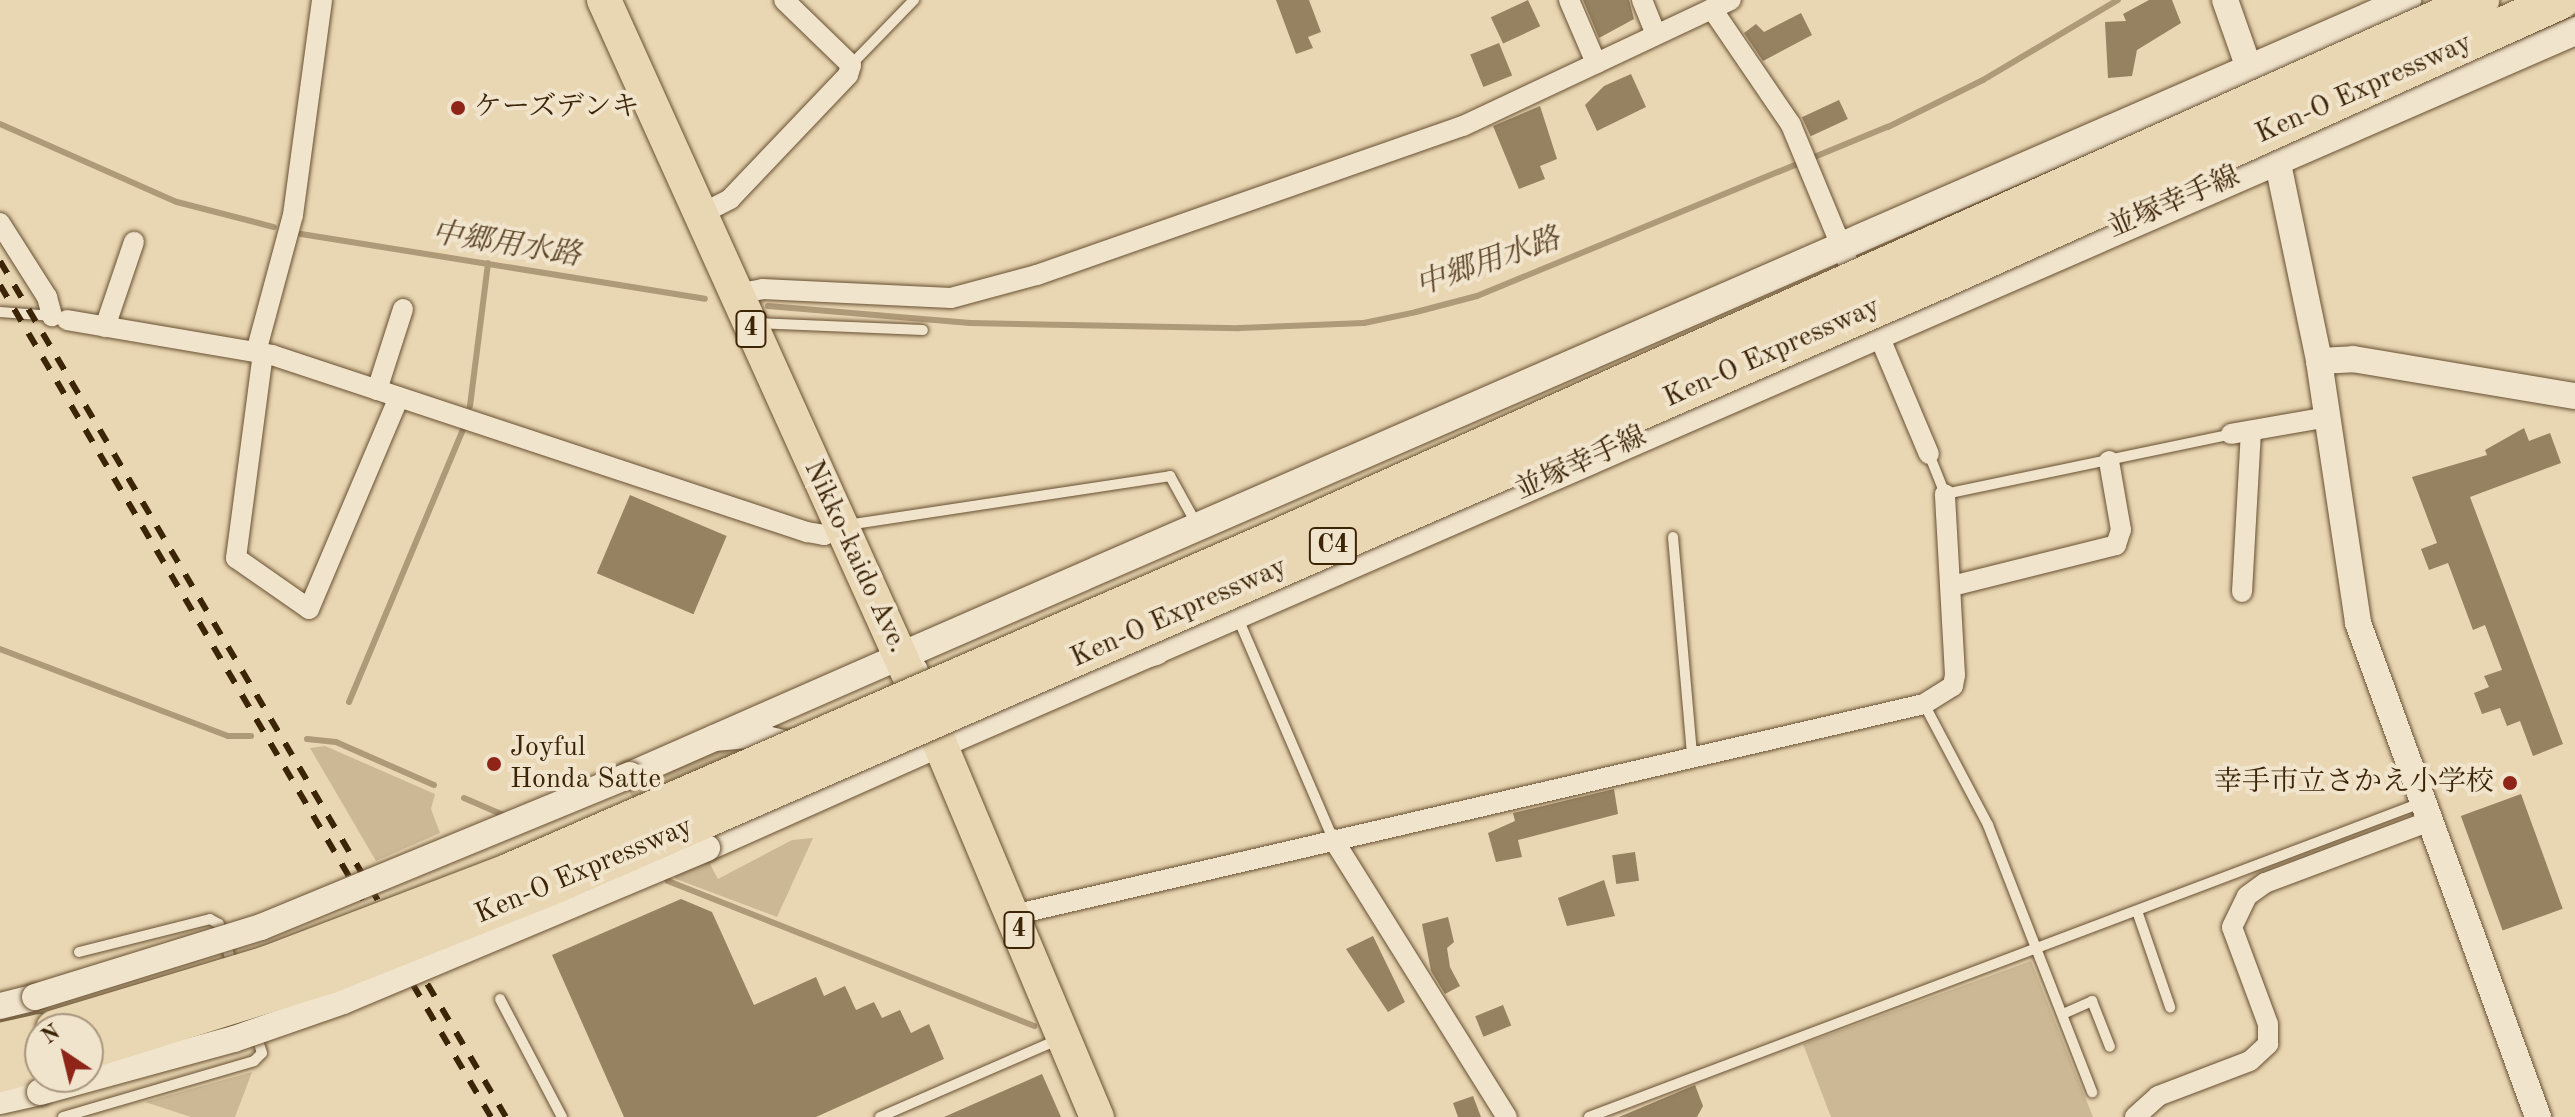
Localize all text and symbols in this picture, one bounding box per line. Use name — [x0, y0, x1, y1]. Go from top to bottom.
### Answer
street label: Ken-O Expressway — [2251, 26, 2477, 152]
place label: ケーズデンキ — [474, 91, 642, 125]
marker: ケーズデンキ — [449, 99, 467, 117]
street label: 並塚幸手線 — [2103, 160, 2245, 246]
water label: 中郷用水路 — [429, 215, 583, 275]
water label: 中郷用水路 — [1411, 222, 1565, 304]
street label: Ken-O Expressway — [1659, 290, 1885, 416]
road number: 4 — [735, 307, 767, 351]
street label: 並塚幸手線 — [1510, 420, 1652, 508]
street label: Nikko-kaido Ave. — [796, 455, 914, 659]
road number: C4 — [1307, 524, 1359, 568]
street label: Ken-O Expressway — [1066, 550, 1292, 676]
place label: Joyful Honda Satte — [510, 731, 661, 797]
marker: Joyful Honda Satte — [485, 755, 503, 773]
place label: 幸手市立さかえ小学校 — [2214, 766, 2494, 800]
marker: 幸手市立さかえ小学校 — [2501, 774, 2519, 792]
street label: Ken-O Expressway — [470, 810, 698, 932]
road number: 4 — [1003, 908, 1035, 952]
north arrow — [24, 1013, 104, 1093]
text: N — [38, 1021, 65, 1049]

